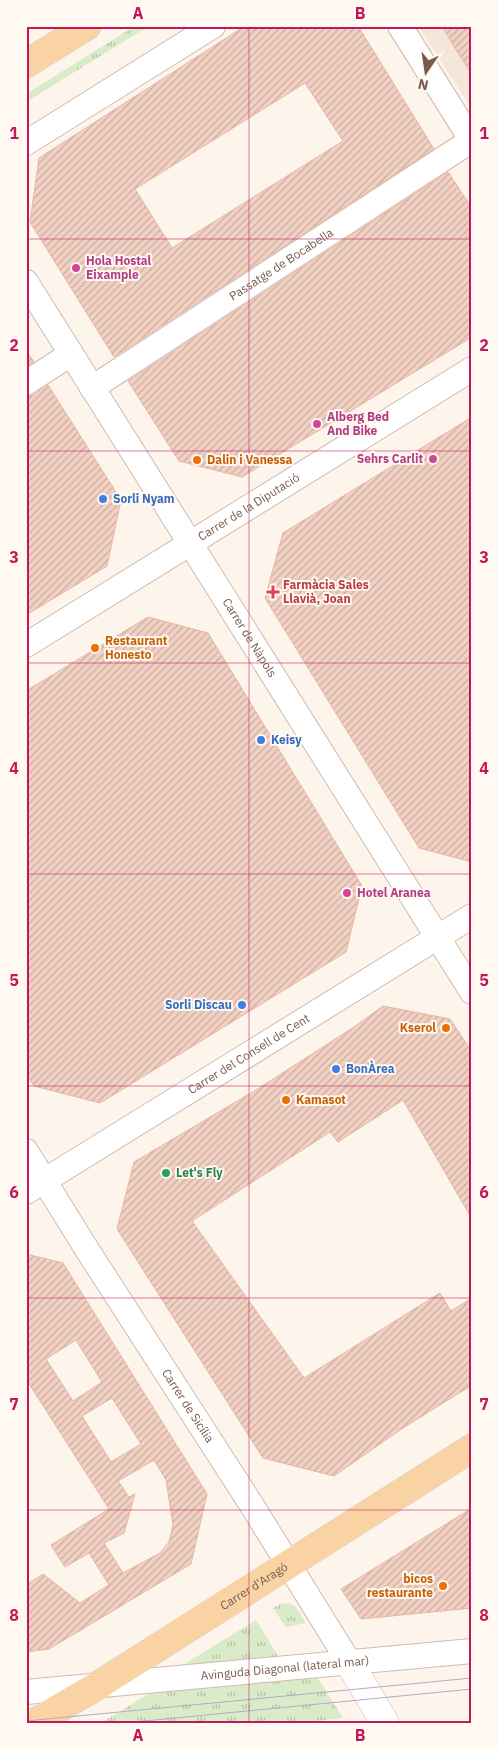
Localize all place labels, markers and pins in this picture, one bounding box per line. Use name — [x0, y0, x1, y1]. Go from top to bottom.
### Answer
place label: Hola Hostal Eixample — [86, 253, 152, 282]
marker: Hola Hostal Eixample — [70, 262, 82, 274]
place label: Alberg Bed And Bike — [327, 409, 389, 438]
marker: Alberg Bed And Bike — [311, 418, 323, 430]
place label: Sehrs Carlit — [357, 451, 423, 466]
place label: Dalin i Vanessa — [207, 452, 293, 467]
marker: Sehrs Carlit — [427, 453, 439, 465]
marker: Dalin i Vanessa — [191, 454, 203, 466]
place label: Sorli Nyam — [113, 491, 175, 506]
marker: Sorli Nyam — [97, 493, 109, 505]
place label: Farmàcia Sales Llavià, Joan — [283, 577, 369, 606]
marker: Farmàcia Sales Llavià, Joan — [267, 586, 279, 598]
place label: Restaurant Honesto — [105, 633, 168, 662]
marker: Restaurant Honesto — [89, 642, 101, 654]
place label: Keisy — [271, 732, 302, 747]
marker: Keisy — [255, 734, 267, 746]
place label: Hotel Aranea — [357, 885, 431, 900]
marker: Hotel Aranea — [341, 887, 353, 899]
place label: Sorli Discau — [165, 997, 232, 1012]
marker: Sorli Discau — [236, 999, 248, 1011]
place label: Kserol — [400, 1020, 436, 1035]
marker: Kserol — [440, 1022, 452, 1034]
place label: BonÀrea — [346, 1060, 395, 1076]
marker: BonÀrea — [330, 1063, 342, 1075]
place label: Kamasot — [296, 1092, 346, 1107]
marker: Kamasot — [280, 1094, 292, 1106]
place label: Let's Fly — [176, 1165, 223, 1180]
marker: Let's Fly — [160, 1167, 172, 1179]
place label: bicos restaurante — [367, 1571, 433, 1600]
marker: bicos restaurante — [437, 1580, 449, 1592]

